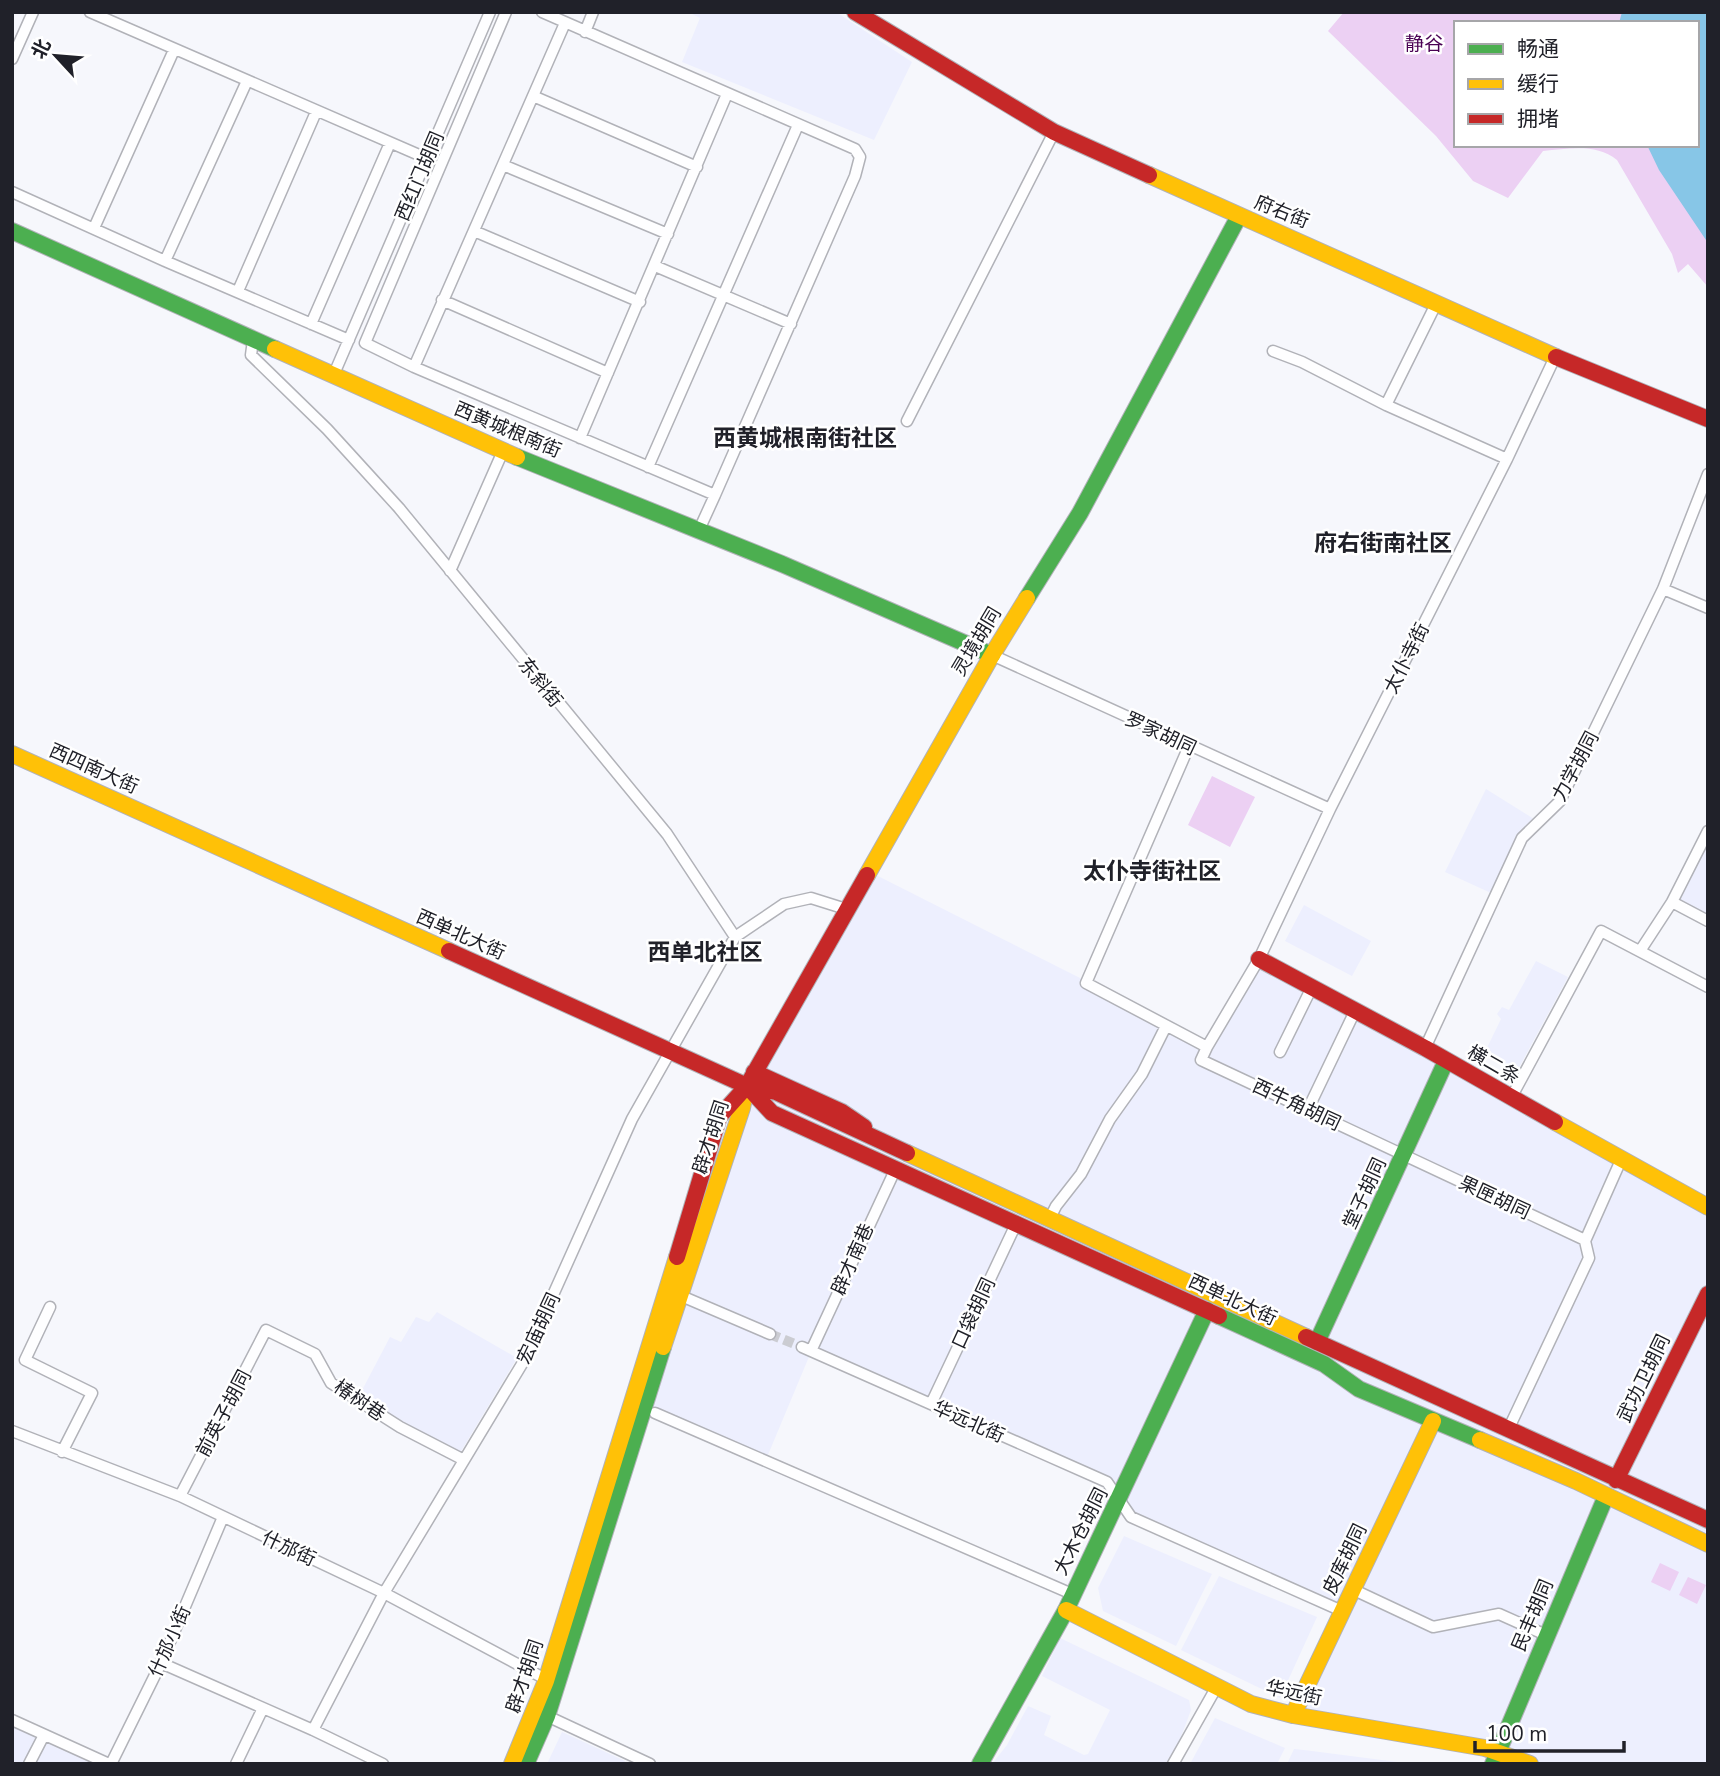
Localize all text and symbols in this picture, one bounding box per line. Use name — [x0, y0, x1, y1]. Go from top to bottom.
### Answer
north arrow — [21, 21, 91, 91]
legend — [1454, 21, 1699, 147]
park label: 静谷 — [1405, 31, 1443, 57]
text: 北 — [26, 35, 57, 63]
text: 畅通 — [1517, 35, 1559, 63]
text: 缓行 — [1517, 70, 1559, 98]
text: 拥堵 — [1517, 105, 1559, 133]
street label: 西红门胡同 — [389, 128, 450, 225]
street label: 府右街 — [1250, 189, 1313, 235]
street label: 西黄城根南街 — [450, 396, 565, 464]
district label: 西黄城根南街社区 — [713, 423, 897, 454]
district label: 府右街南社区 — [1314, 528, 1452, 559]
street label: 灵境胡同 — [946, 602, 1008, 681]
street label: 太仆寺街 — [1378, 619, 1436, 698]
street label: 东斜街 — [512, 652, 568, 713]
street label: 罗家胡同 — [1121, 706, 1201, 762]
street label: 力学胡同 — [1547, 727, 1605, 806]
street label: 西四南大街 — [45, 738, 142, 800]
district label: 太仆寺街社区 — [1083, 856, 1221, 887]
street label: 西单北大街 — [412, 904, 509, 966]
district label: 西单北社区 — [648, 937, 763, 968]
street label: 横二条 — [1462, 1039, 1525, 1090]
street label: 西牛角胡同 — [1248, 1073, 1345, 1137]
street label: 辟才胡同 — [687, 1097, 735, 1177]
street label: 堂子胡同 — [1337, 1153, 1393, 1233]
street label: 果匣胡同 — [1455, 1170, 1535, 1226]
street label: 辟才南巷 — [826, 1219, 880, 1299]
street label: 西单北大街 — [1184, 1268, 1281, 1332]
street label: 口袋胡同 — [946, 1273, 1002, 1353]
street label: 宏庙胡同 — [511, 1288, 567, 1368]
street label: 武功卫胡同 — [1611, 1330, 1676, 1427]
street label: 前英子胡同 — [190, 1365, 258, 1462]
street label: 椿树巷 — [329, 1374, 390, 1428]
street label: 华远北街 — [929, 1395, 1009, 1449]
street label: 大木仓胡同 — [1048, 1483, 1114, 1580]
street label: 皮库胡同 — [1317, 1520, 1373, 1599]
street label: 什邡街 — [257, 1525, 320, 1573]
street label: 民丰胡同 — [1506, 1575, 1560, 1655]
street label: 什邡小街 — [143, 1601, 197, 1681]
street label: 辟才胡同 — [500, 1636, 550, 1716]
street label: 华远街 — [1263, 1674, 1324, 1712]
scale bar — [1475, 1710, 1624, 1754]
text: 100 m — [1486, 1720, 1547, 1748]

